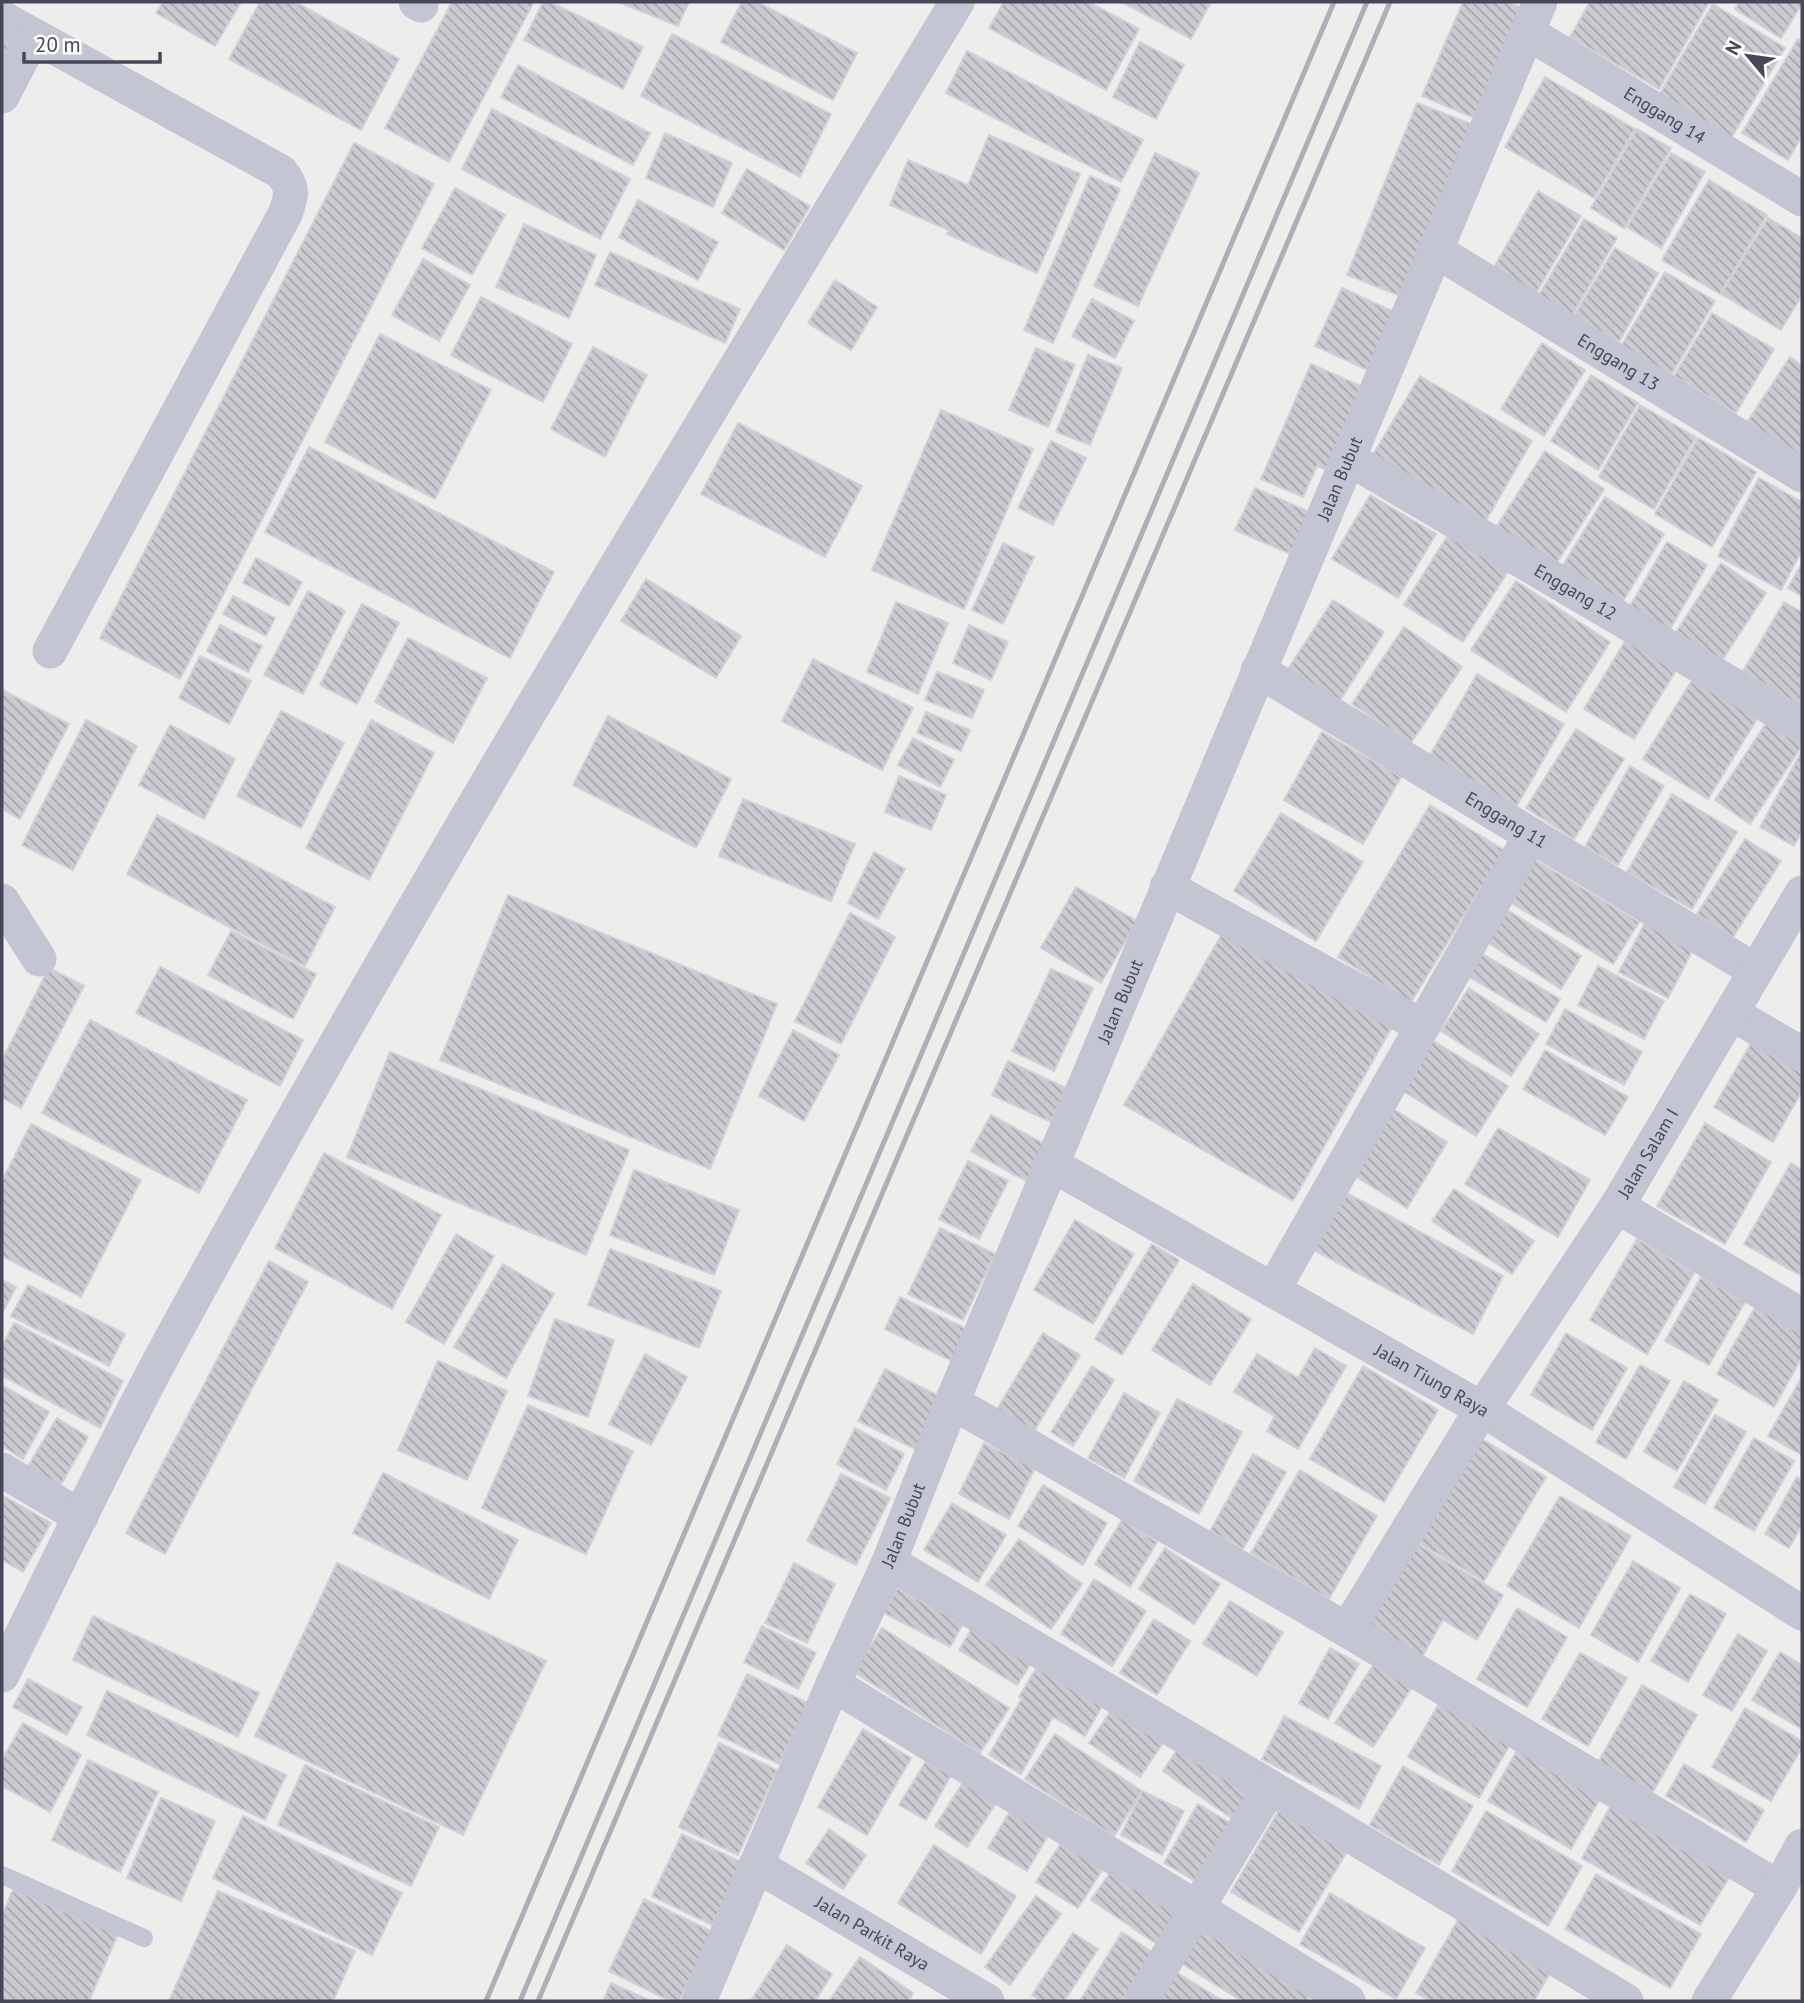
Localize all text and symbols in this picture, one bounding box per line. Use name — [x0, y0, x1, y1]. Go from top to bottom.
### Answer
scale bar — [24, 21, 161, 65]
north arrow — [1713, 21, 1783, 91]
text: 20 m — [35, 31, 81, 58]
text: N — [1720, 36, 1747, 59]
street label: Enggang 14 — [1620, 81, 1710, 149]
street label: Enggang 13 — [1573, 328, 1664, 396]
street label: Jalan Bubut — [1311, 433, 1367, 525]
street label: Enggang 12 — [1530, 559, 1621, 625]
street label: Enggang 11 — [1461, 786, 1552, 853]
street label: Jalan Bubut — [1092, 956, 1148, 1047]
street label: Jalan Salam I — [1612, 1104, 1683, 1203]
street label: Jalan Tiung Raya — [1370, 1338, 1494, 1422]
street label: Jalan Bubut — [876, 1479, 930, 1572]
street label: Jalan Parkit Raya — [810, 1890, 934, 1976]

